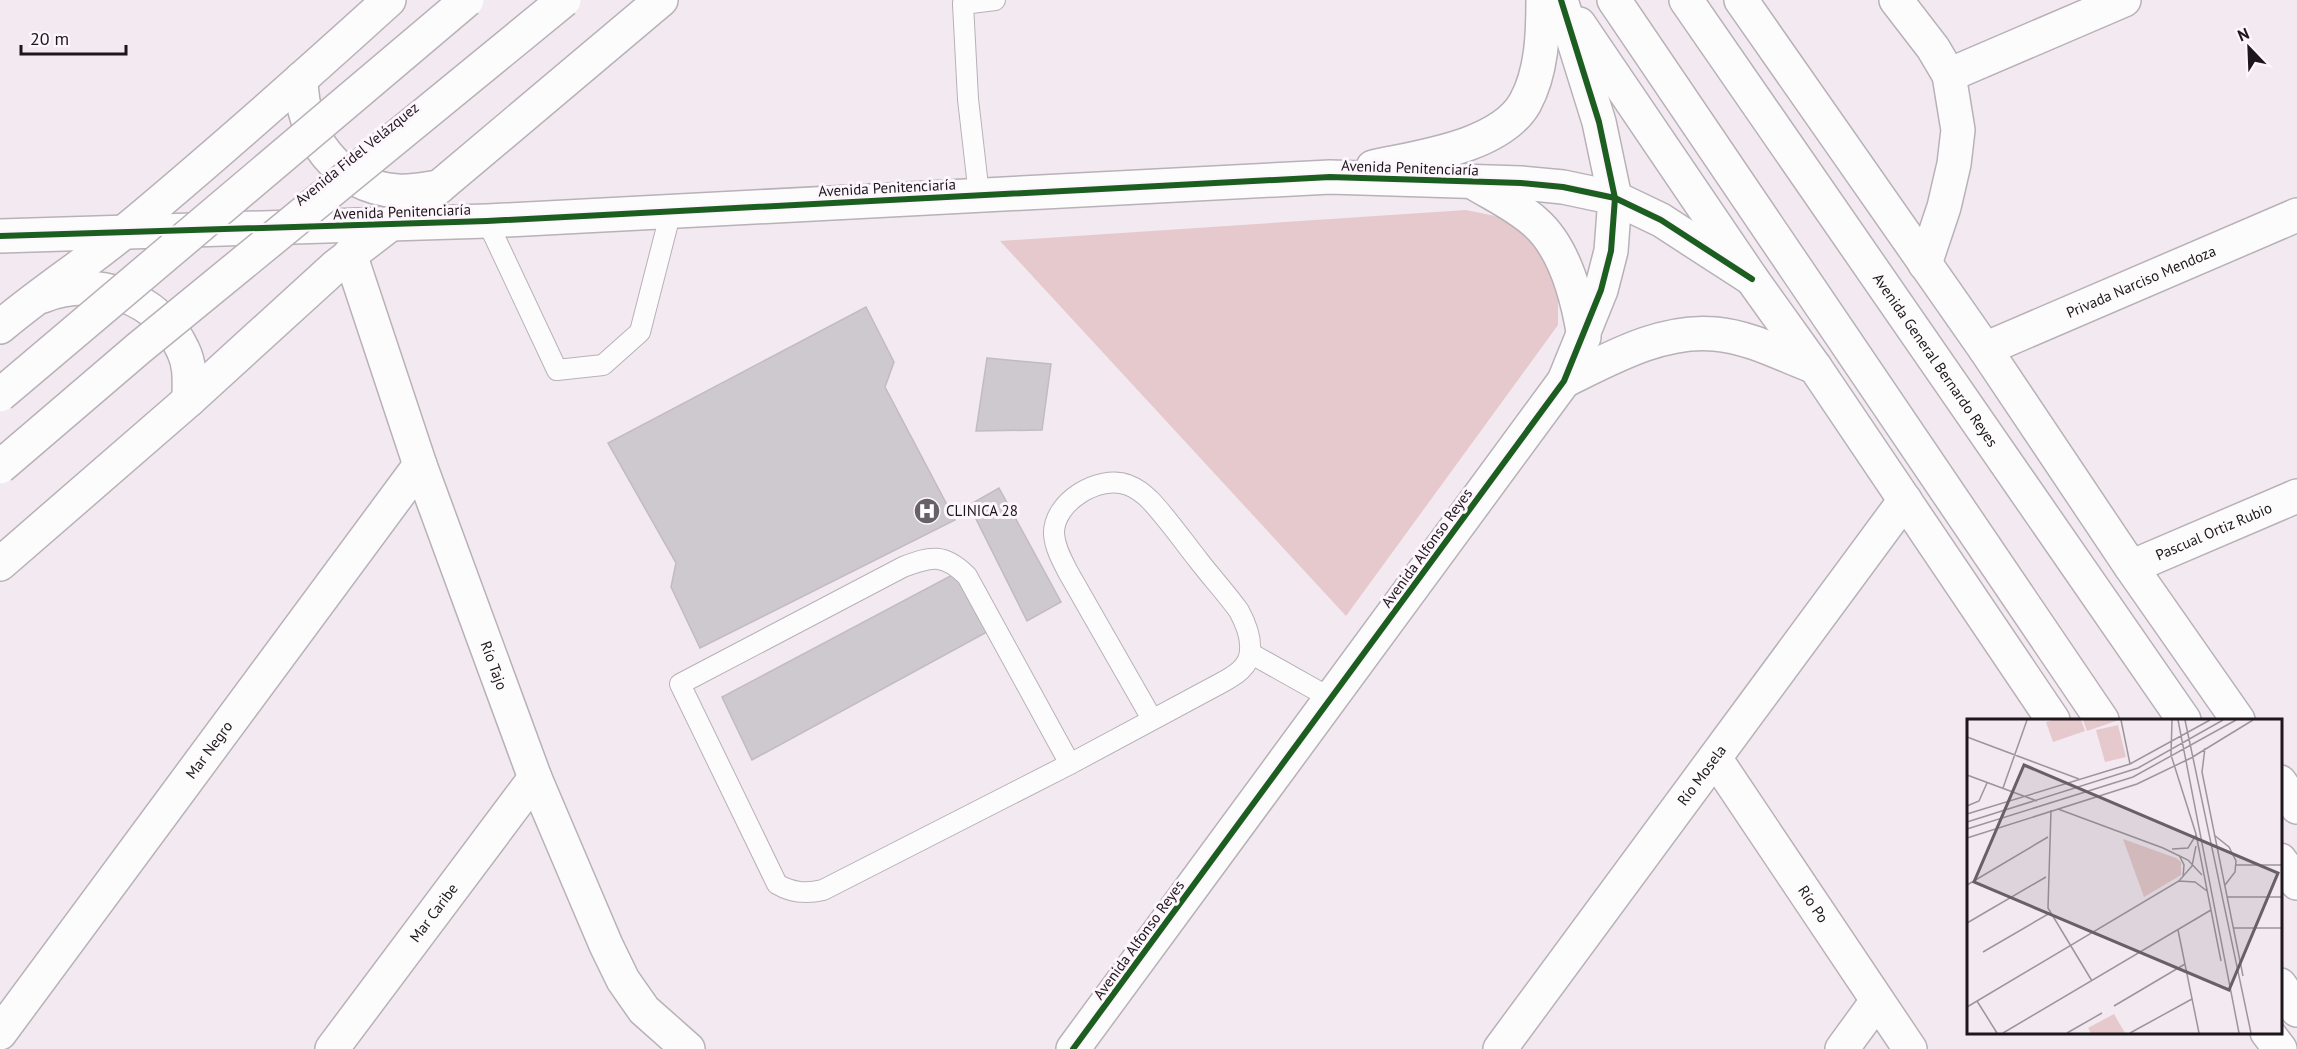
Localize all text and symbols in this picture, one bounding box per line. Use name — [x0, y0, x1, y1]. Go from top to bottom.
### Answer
scale bar — [21, 18, 126, 56]
north arrow — [2219, 18, 2279, 78]
text: N — [2234, 23, 2252, 45]
text: 20 m — [30, 27, 69, 50]
street label: Avenida Fidel Velázquez — [291, 98, 422, 209]
street label: Avenida Penitenciaría — [1341, 156, 1479, 179]
street label: Avenida Penitenciaría — [818, 174, 956, 201]
street label: Avenida Penitenciaría — [333, 200, 471, 223]
street label: Privada Narciso Mendoza — [2063, 241, 2219, 322]
street label: Avenida General Bernardo Reyes — [1869, 269, 2002, 451]
street label: Avenida Alfonso Reyes — [1377, 484, 1476, 611]
hospital icon: CLINICA 28 — [912, 496, 942, 526]
street label: Pascual Ortiz Rubio — [2153, 498, 2275, 564]
place label: CLINICA 28 — [946, 501, 1018, 520]
street label: Río Tajo — [477, 638, 512, 692]
street label: Mar Negro — [181, 717, 237, 782]
inset map — [1967, 719, 2282, 1034]
street label: Río Mosela — [1673, 741, 1730, 809]
street label: Avenida Alfonso Reyes — [1089, 876, 1188, 1003]
street label: Mar Caribe — [405, 879, 462, 946]
street label: Río Po — [1794, 882, 1833, 926]

